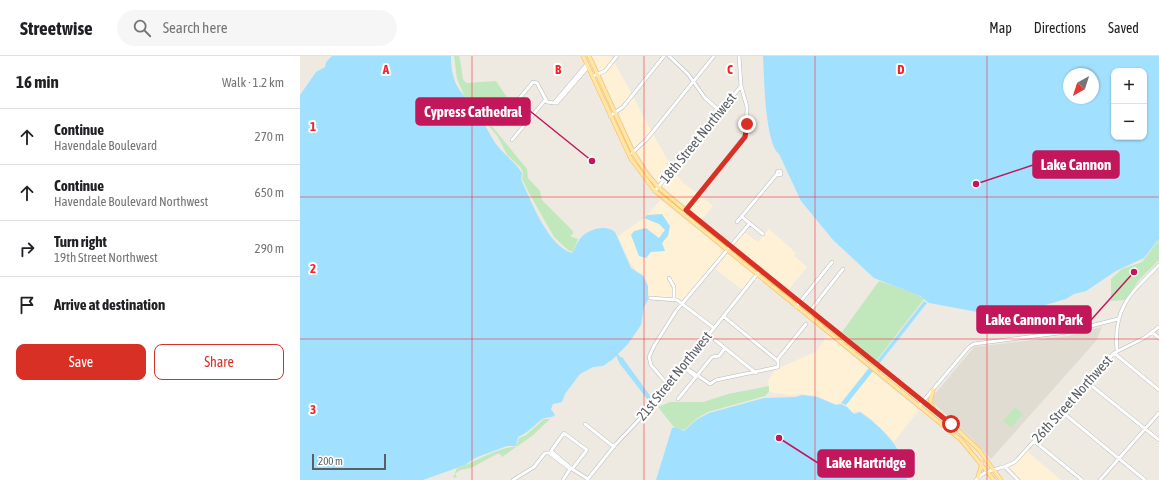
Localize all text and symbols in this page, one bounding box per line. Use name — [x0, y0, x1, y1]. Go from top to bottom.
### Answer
search box — [117, 10, 397, 46]
text: Streetwise — [20, 17, 93, 39]
icon: search — [131, 17, 153, 39]
text: Search here — [163, 19, 227, 36]
text: Map — [989, 20, 1012, 36]
text: Directions — [1034, 20, 1086, 36]
text: Saved — [1108, 20, 1139, 36]
text: A — [382, 62, 390, 77]
text: B — [555, 62, 562, 77]
text: C — [727, 62, 733, 77]
text: D — [897, 62, 905, 77]
north arrow — [1063, 68, 1099, 104]
map controls — [1111, 68, 1147, 140]
button: + — [1111, 68, 1147, 104]
text: 16 min — [16, 72, 59, 92]
text: Walk · 1.2 km — [222, 75, 284, 90]
street label: 18th Street Northwest — [657, 90, 739, 186]
callout: Cypress Cathedral — [416, 98, 530, 125]
text: Cypress Cathedral — [424, 103, 523, 120]
button: − — [1111, 104, 1147, 140]
route end — [738, 115, 756, 133]
text: 1 — [310, 119, 316, 134]
text: Continue — [54, 121, 104, 138]
icon: ahead — [16, 126, 38, 148]
text: 270 m — [255, 129, 284, 144]
text: Havendale Boulevard — [54, 138, 157, 153]
callout: Lake Cannon — [1033, 151, 1119, 178]
text: Lake Cannon — [1041, 156, 1111, 173]
text: Continue — [54, 177, 104, 194]
icon: ahead — [16, 182, 38, 204]
text: 650 m — [255, 185, 284, 200]
text: Havendale Boulevard Northwest — [54, 194, 208, 209]
text: Turn right — [54, 233, 107, 250]
icon: right — [16, 238, 38, 260]
text: 290 m — [255, 241, 284, 256]
text: 19th Street Northwest — [54, 250, 158, 265]
text: 2 — [310, 261, 316, 276]
icon: arrive — [16, 294, 38, 316]
text: Arrive at destination — [54, 296, 165, 313]
callout: Lake Cannon Park — [977, 306, 1091, 333]
text: Lake Cannon Park — [985, 311, 1083, 328]
street label: 21st Street Northwest — [633, 328, 715, 424]
button: Save — [16, 344, 146, 380]
button: Share — [154, 344, 284, 380]
street label: 26th Street Northwest — [1029, 352, 1115, 446]
text: 3 — [310, 402, 316, 417]
route start — [942, 415, 960, 433]
callout: Lake Hartridge — [818, 450, 914, 477]
scale bar — [312, 452, 386, 471]
text: Lake Hartridge — [826, 454, 906, 471]
text: 200 m — [318, 455, 343, 467]

